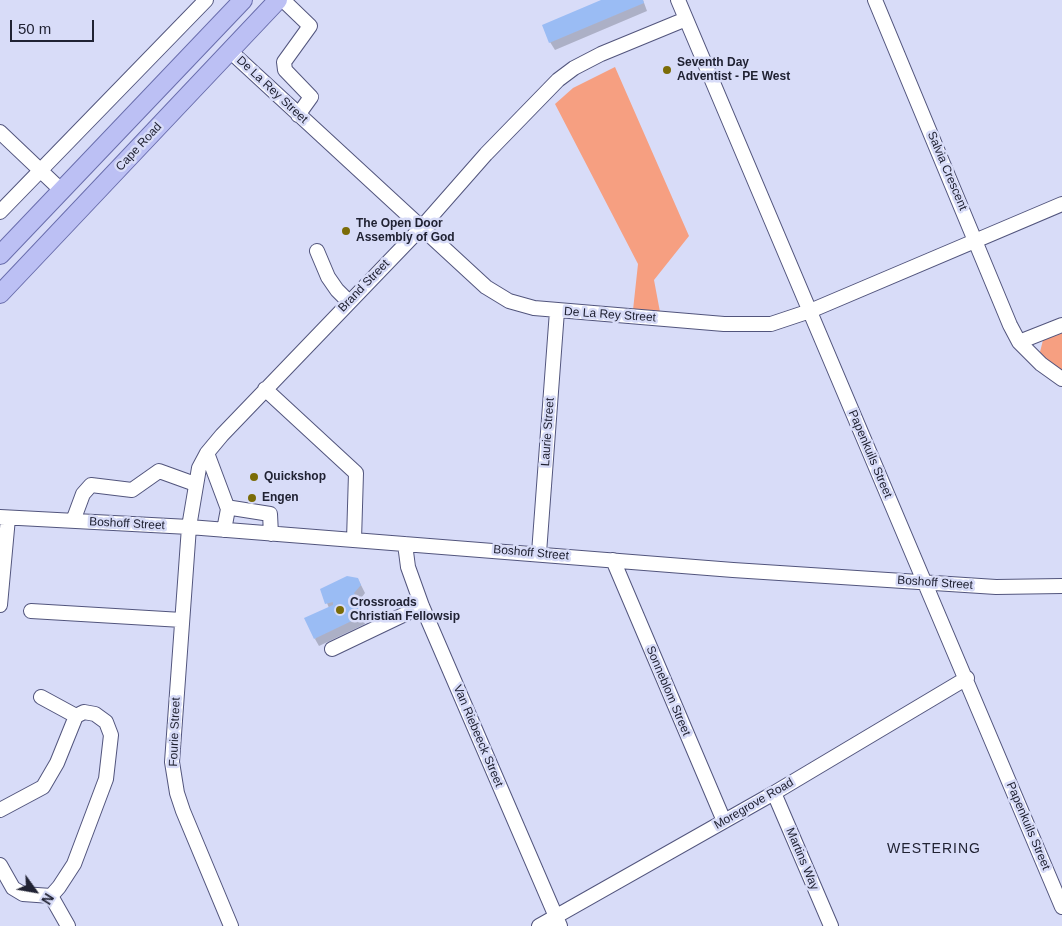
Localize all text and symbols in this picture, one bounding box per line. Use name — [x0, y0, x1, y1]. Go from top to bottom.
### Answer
scale bar — [12, 10, 96, 42]
text: 50 m — [18, 20, 51, 37]
street label: De La Rey Street — [233, 53, 311, 127]
place label: Seventh Day Adventist - PE West — [677, 56, 790, 84]
marker: Seventh Day Adventist - PE West — [661, 64, 673, 76]
street label: Cape Road — [113, 120, 165, 174]
street label: Salvia Crescent — [924, 130, 970, 212]
place label: The Open Door Assembly of God — [356, 217, 455, 245]
marker: The Open Door Assembly of God — [340, 225, 352, 237]
street label: Brand Street — [335, 257, 393, 315]
street label: De La Rey Street — [564, 305, 656, 325]
street label: Laurie Street — [538, 397, 558, 467]
street label: Papenkuils Street — [845, 408, 895, 500]
place label: Quickshop — [264, 470, 326, 484]
marker: Quickshop — [248, 471, 260, 483]
place label: Engen — [262, 491, 299, 505]
marker: Engen — [246, 492, 258, 504]
street label: Boshoff Street — [89, 515, 165, 533]
street label: Boshoff Street — [493, 543, 569, 563]
street label: Boshoff Street — [897, 573, 973, 593]
place label: Crossroads Christian Fellowsip — [350, 596, 460, 624]
marker: Crossroads Christian Fellowsip — [334, 604, 346, 616]
street label: Sonneblom Street — [643, 644, 693, 738]
street label: Van Riebeeck Street — [450, 683, 506, 789]
street label: Fourie Street — [167, 697, 183, 767]
street label: Moregrove Road — [712, 775, 796, 833]
street label: Papenkuils Street — [1003, 780, 1053, 872]
street label: Martins Way — [782, 826, 822, 892]
district label: WESTERING — [886, 841, 982, 857]
north arrow — [10, 866, 60, 916]
text: N — [38, 890, 57, 907]

